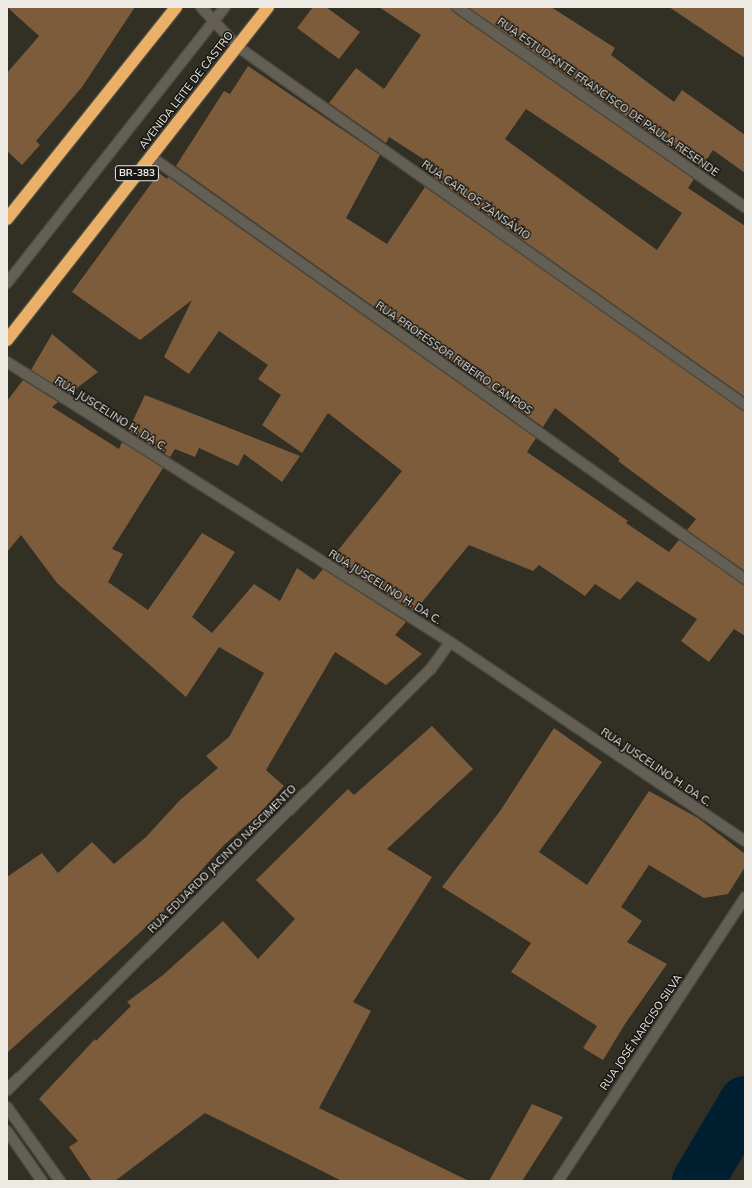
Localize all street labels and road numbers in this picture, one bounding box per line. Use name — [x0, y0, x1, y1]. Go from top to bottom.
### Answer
street label: RUA ESTUDANTE FRANCISCO DE PAULA RESENDE — [495, 15, 721, 179]
street label: AVENIDA LEITE DE CASTRO — [136, 29, 236, 151]
street label: RUA CARLOS ZANSÁVIO — [419, 157, 533, 243]
road number: BR-383 — [114, 165, 160, 181]
street label: RUA PROFESSOR RIBEIRO CAMPOS — [373, 299, 535, 417]
street label: RUA JUSCELINO H. DA C. — [52, 374, 170, 454]
street label: RUA JUSCELINO H. DA C. — [326, 547, 444, 627]
street label: RUA JUSCELINO H. DA C. — [598, 725, 714, 809]
street label: RUA EDUARDO JACINTO NASCIMENTO — [145, 782, 299, 936]
street label: RUA JOSÉ NARCISO SILVA — [597, 971, 685, 1093]

